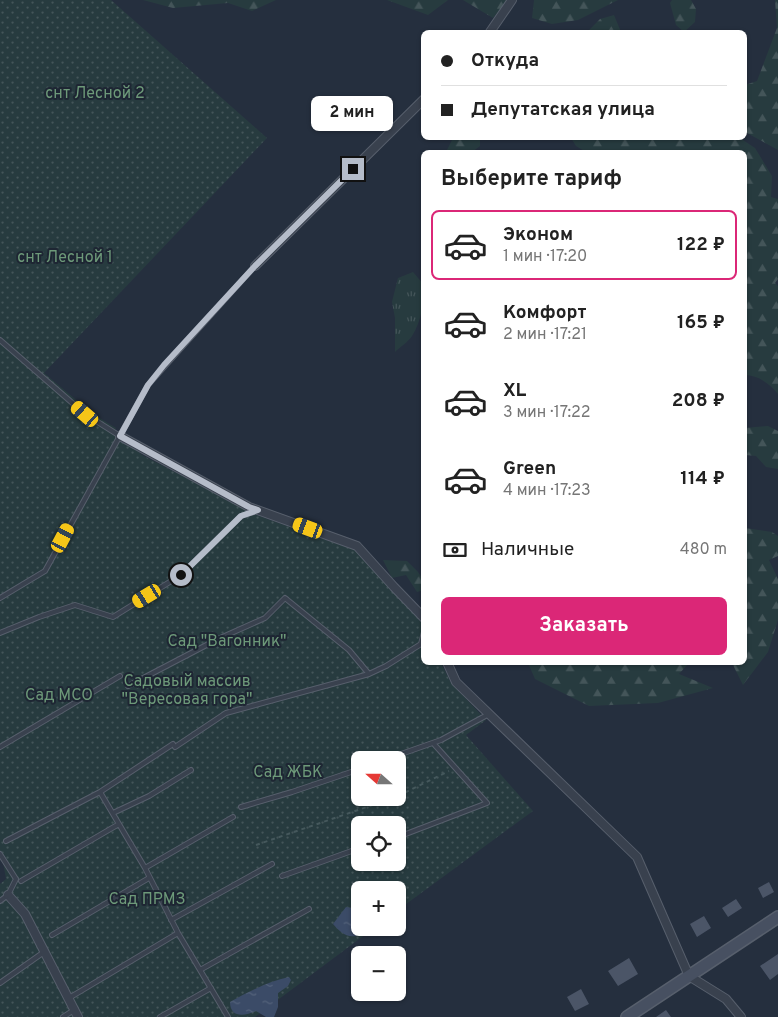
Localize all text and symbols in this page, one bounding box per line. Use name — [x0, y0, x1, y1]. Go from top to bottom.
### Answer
text: Откуда — [471, 49, 539, 73]
park label: снт Лесной 2 — [45, 84, 145, 104]
callout: 2 мин — [312, 96, 394, 132]
text: Депутатская улица — [471, 98, 655, 122]
text: 2 мин — [330, 103, 374, 123]
route end — [342, 158, 364, 180]
text: Выберите тариф — [441, 166, 622, 193]
icon: car — [443, 223, 488, 268]
text: Эконом — [503, 223, 573, 247]
text: 122 ₽ — [677, 233, 725, 257]
text: 1 мин · 17:20 — [503, 247, 587, 267]
park label: снт Лесной 1 — [17, 248, 113, 268]
icon: car — [443, 301, 488, 346]
text: Комфорт — [503, 301, 586, 325]
text: 165 ₽ — [677, 311, 725, 335]
text: 2 мин · 17:21 — [503, 325, 587, 345]
icon: car — [443, 379, 488, 424]
text: XL — [503, 379, 526, 403]
text: 208 ₽ — [672, 389, 725, 413]
car — [68, 398, 101, 430]
text: 3 мин · 17:22 — [503, 403, 591, 423]
icon: car — [443, 457, 488, 502]
text: Green — [503, 457, 556, 481]
text: 114 ₽ — [680, 467, 725, 491]
text: 4 мин · 17:23 — [503, 481, 591, 501]
car — [291, 516, 324, 540]
car — [49, 521, 76, 555]
icon: cash — [441, 536, 469, 564]
text: Наличные — [481, 538, 574, 562]
text: 480 m — [680, 540, 727, 560]
route start — [170, 564, 192, 586]
car — [130, 582, 163, 610]
button: Заказать — [441, 597, 727, 655]
park label: Сад "Вагонник" — [168, 632, 286, 652]
park label: Садовый массив "Вересовая гора" — [122, 672, 252, 710]
park label: Сад МСО — [25, 686, 93, 706]
north arrow — [351, 751, 406, 806]
map controls — [351, 751, 406, 1001]
park label: Сад ЖБК — [253, 763, 323, 783]
button: locate — [351, 816, 406, 871]
button: + — [351, 881, 406, 936]
park label: Сад ПРМЗ — [108, 890, 186, 910]
button: − — [351, 946, 406, 1001]

